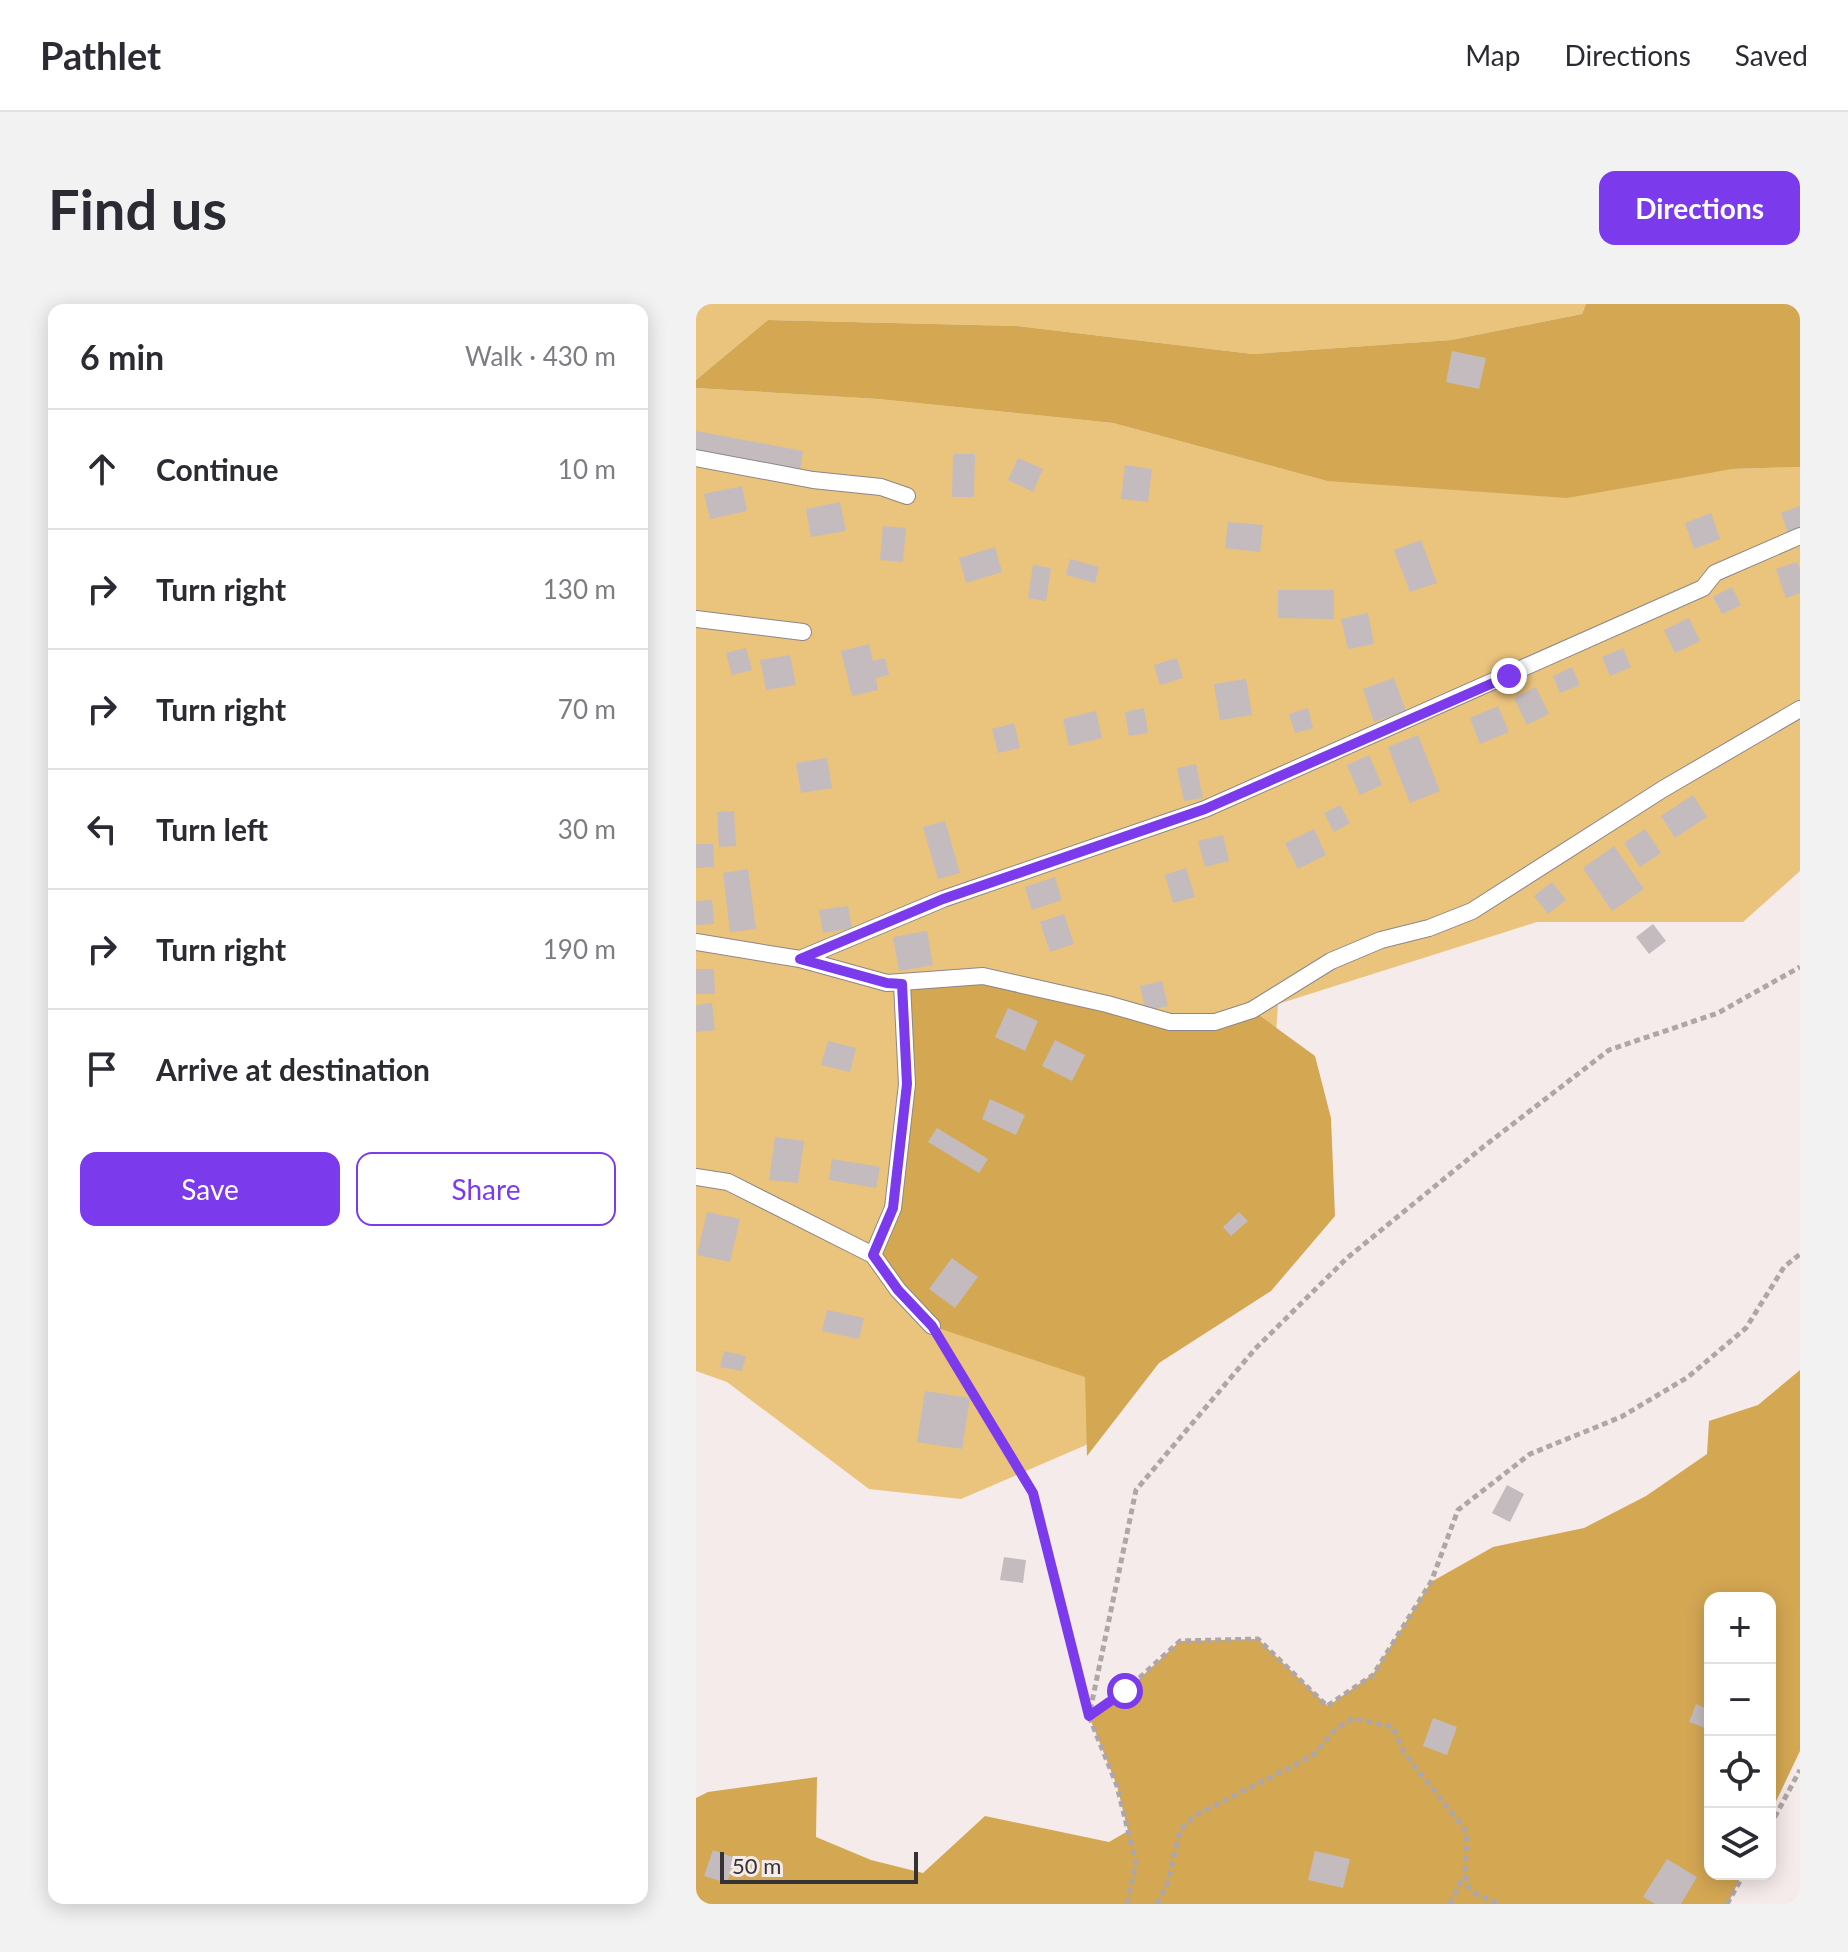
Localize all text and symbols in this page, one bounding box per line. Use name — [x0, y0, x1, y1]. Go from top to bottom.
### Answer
text: Pathlet — [40, 32, 161, 78]
text: Map — [1465, 38, 1520, 72]
text: Directions — [1564, 38, 1691, 72]
text: Saved — [1735, 38, 1808, 72]
button: Directions — [1599, 171, 1800, 245]
text: Find us — [48, 175, 227, 242]
text: 6 min — [80, 336, 164, 377]
text: Walk · 430 m — [465, 340, 616, 372]
icon: ahead — [80, 447, 124, 491]
text: Continue — [156, 451, 279, 487]
text: 10 m — [558, 453, 616, 485]
icon: right — [80, 567, 124, 611]
text: Turn right — [156, 571, 286, 607]
text: 130 m — [543, 573, 616, 605]
route end — [1491, 658, 1527, 694]
icon: right — [80, 687, 124, 731]
text: Turn right — [156, 691, 286, 727]
text: 70 m — [558, 693, 616, 725]
icon: left — [80, 807, 124, 851]
text: Turn left — [156, 811, 268, 847]
text: 30 m — [558, 813, 616, 845]
icon: right — [80, 927, 124, 971]
text: Turn right — [156, 931, 286, 967]
text: 190 m — [543, 933, 616, 965]
icon: arrive — [80, 1047, 124, 1091]
text: Arrive at destination — [156, 1051, 430, 1087]
button: Save — [80, 1152, 340, 1226]
button: Share — [356, 1152, 616, 1226]
map controls — [1704, 1592, 1776, 1880]
button: + — [1704, 1592, 1776, 1664]
button: − — [1704, 1664, 1776, 1736]
route start — [1107, 1673, 1143, 1709]
button: locate — [1704, 1736, 1776, 1808]
button: layers — [1704, 1808, 1776, 1880]
scale bar — [720, 1848, 918, 1884]
text: 50 m — [732, 1852, 781, 1879]

